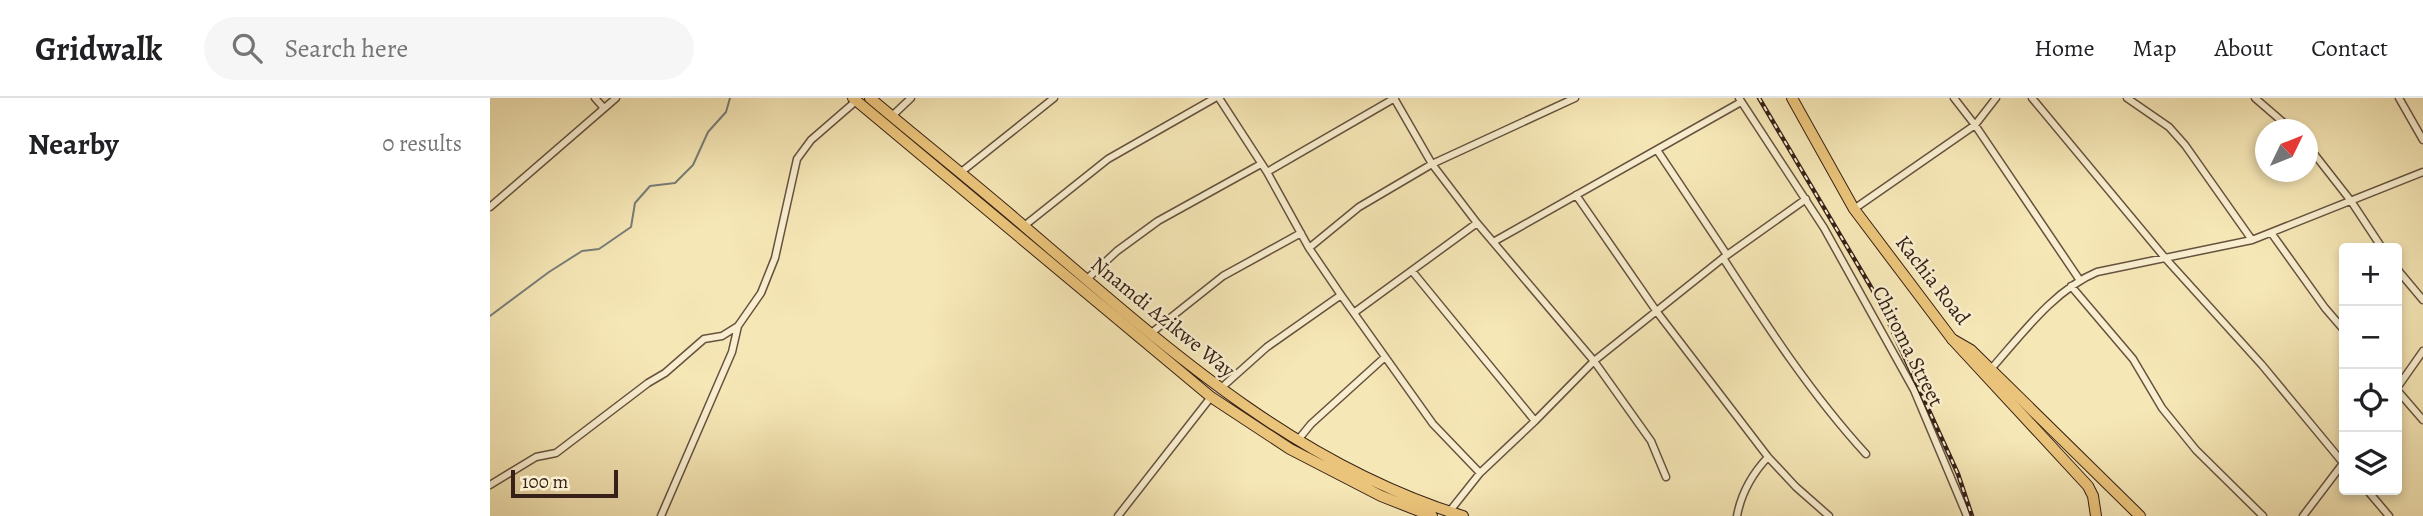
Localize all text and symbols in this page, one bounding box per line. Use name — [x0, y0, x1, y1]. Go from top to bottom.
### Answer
search box — [204, 17, 694, 80]
text: Gridwalk — [35, 26, 162, 71]
icon: search — [228, 29, 266, 67]
text: Search here — [284, 31, 408, 66]
text: Home — [2034, 32, 2095, 64]
text: Map — [2133, 32, 2177, 64]
text: About — [2215, 32, 2273, 64]
text: Contact — [2311, 32, 2388, 64]
north arrow — [2255, 119, 2318, 182]
text: Nearby — [28, 124, 119, 164]
text: 0 results — [382, 128, 462, 159]
street label: Kachia Road — [1889, 229, 1977, 331]
map controls — [2339, 243, 2402, 495]
button: + — [2339, 243, 2402, 306]
street label: Nnamdi Azikwe Way — [1085, 250, 1241, 384]
street label: Chiroma Street — [1866, 281, 1950, 411]
button: − — [2339, 306, 2402, 369]
button: locate — [2339, 369, 2402, 432]
button: layers — [2339, 432, 2402, 495]
scale bar — [511, 467, 618, 499]
text: 100 m — [522, 469, 568, 495]

